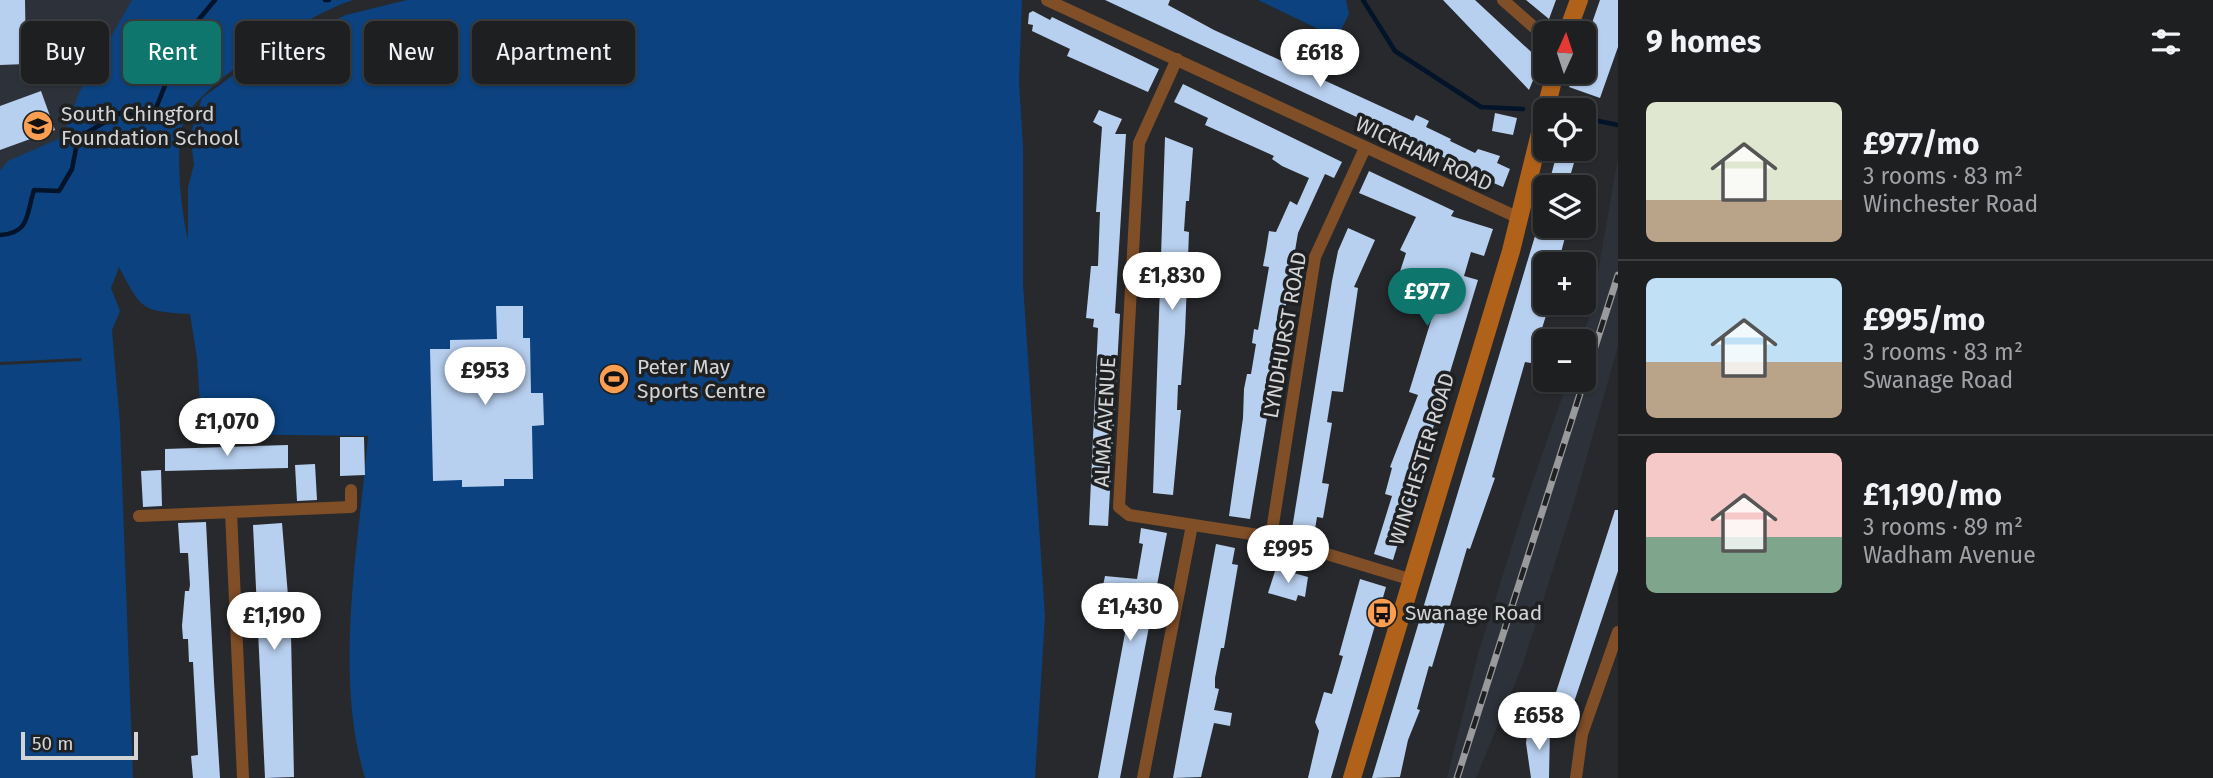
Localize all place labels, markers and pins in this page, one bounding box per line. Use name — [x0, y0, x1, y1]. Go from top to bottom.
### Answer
pin: £618 — [1279, 29, 1361, 89]
place label: South Chingford Foundation School — [61, 101, 239, 151]
school or university icon: South Chingford Foundation School — [21, 109, 55, 143]
pin: £1,830 — [1115, 252, 1229, 312]
pin: £977 — [1386, 268, 1468, 328]
pin: £953 — [444, 348, 526, 407]
place label: Peter May Sports Centre — [637, 354, 766, 404]
sports icon: Peter May Sports Centre — [597, 362, 631, 396]
pin: £1,070 — [170, 398, 284, 458]
pin: £995 — [1247, 526, 1329, 585]
pin: £1,430 — [1073, 584, 1187, 643]
pin: £1,190 — [217, 592, 331, 652]
bus stop icon: Swanage Road — [1365, 596, 1399, 630]
place label: Swanage Road — [1405, 600, 1542, 626]
pin: £658 — [1498, 692, 1580, 752]

